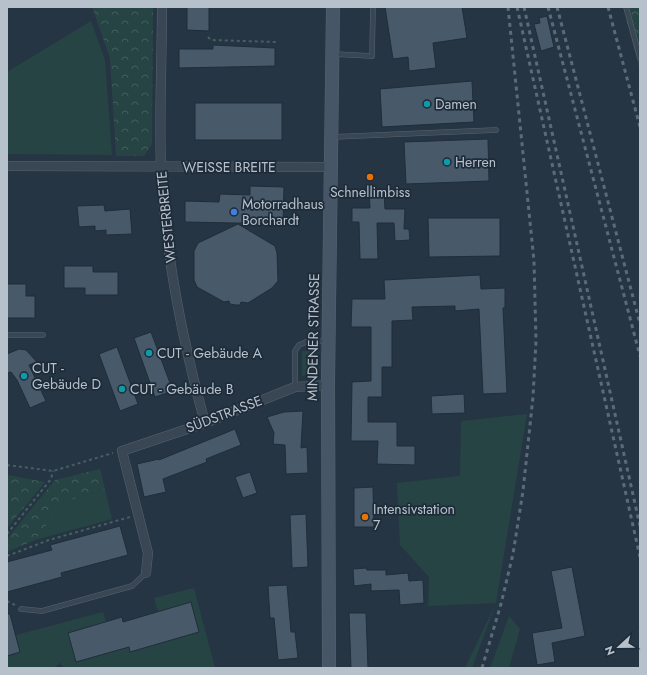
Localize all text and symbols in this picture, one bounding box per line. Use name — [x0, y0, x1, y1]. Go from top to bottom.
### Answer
place label: Damen — [435, 94, 477, 114]
marker: Damen — [422, 99, 432, 109]
place label: Herren — [455, 152, 496, 172]
street label: WEISSE BREITE — [182, 157, 276, 177]
marker: Herren — [442, 157, 452, 167]
street label: WESTERBREITE — [151, 170, 181, 264]
marker: Schnellimbiss — [365, 172, 375, 182]
place label: Schnellimbiss — [330, 182, 410, 202]
place label: Motorradhaus Borchardt — [242, 194, 324, 230]
marker: Motorradhaus Borchardt — [229, 207, 239, 217]
street label: MINDENER STRASSE — [302, 273, 324, 401]
place label: CUT - Gebäude A — [157, 343, 263, 363]
marker: CUT - Gebäude A — [144, 348, 154, 358]
place label: CUT - Gebäude D — [32, 358, 101, 394]
marker: CUT - Gebäude D — [19, 371, 29, 381]
place label: CUT - Gebäude B — [130, 379, 234, 399]
marker: CUT - Gebäude B — [117, 384, 127, 394]
street label: SÜDSTRASSE — [183, 390, 265, 438]
place label: Intensivstation 7 — [373, 499, 455, 535]
marker: Intensivstation 7 — [360, 512, 370, 522]
north arrow — [599, 627, 639, 667]
text: N — [601, 644, 619, 658]

